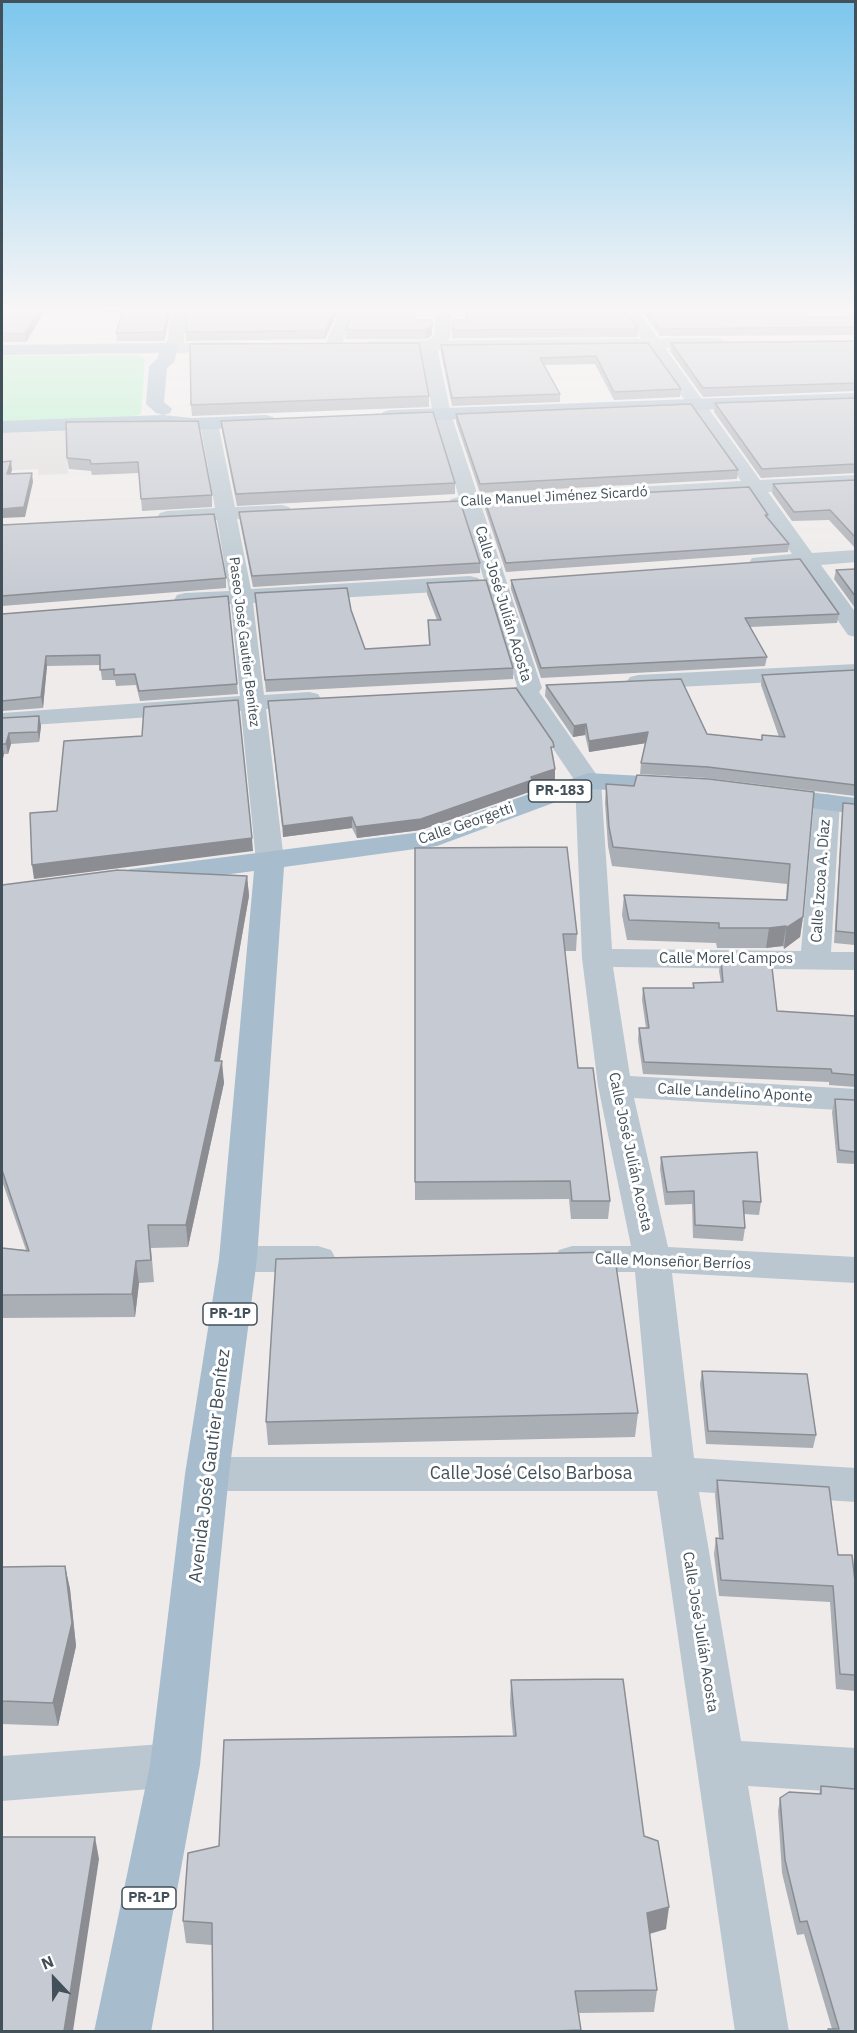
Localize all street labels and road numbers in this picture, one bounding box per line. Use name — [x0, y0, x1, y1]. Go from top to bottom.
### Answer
street label: Calle Manuel Jiménez Sicardó — [460, 484, 648, 510]
street label: Calle José Julián Acosta — [471, 524, 535, 684]
street label: Paseo José Gautier Benítez — [225, 556, 263, 728]
road number: PR-183 — [528, 780, 592, 802]
street label: Calle Georgetti — [416, 799, 516, 849]
street label: Calle Izcoa A. Díaz — [808, 819, 834, 943]
street label: Calle Morel Campos — [659, 950, 793, 968]
street label: Calle José Julián Acosta — [604, 1071, 656, 1233]
street label: Calle Landelino Aponte — [657, 1080, 813, 1106]
street label: Calle Monseñor Berríos — [595, 1250, 751, 1274]
road number: PR-1P — [203, 1303, 257, 1325]
street label: Avenida José Gautier Benítez — [185, 1348, 235, 1584]
street label: Calle José Celso Barbosa — [430, 1463, 632, 1485]
street label: Calle José Julián Acosta — [678, 1550, 722, 1714]
road number: PR-1P — [122, 1887, 176, 1909]

